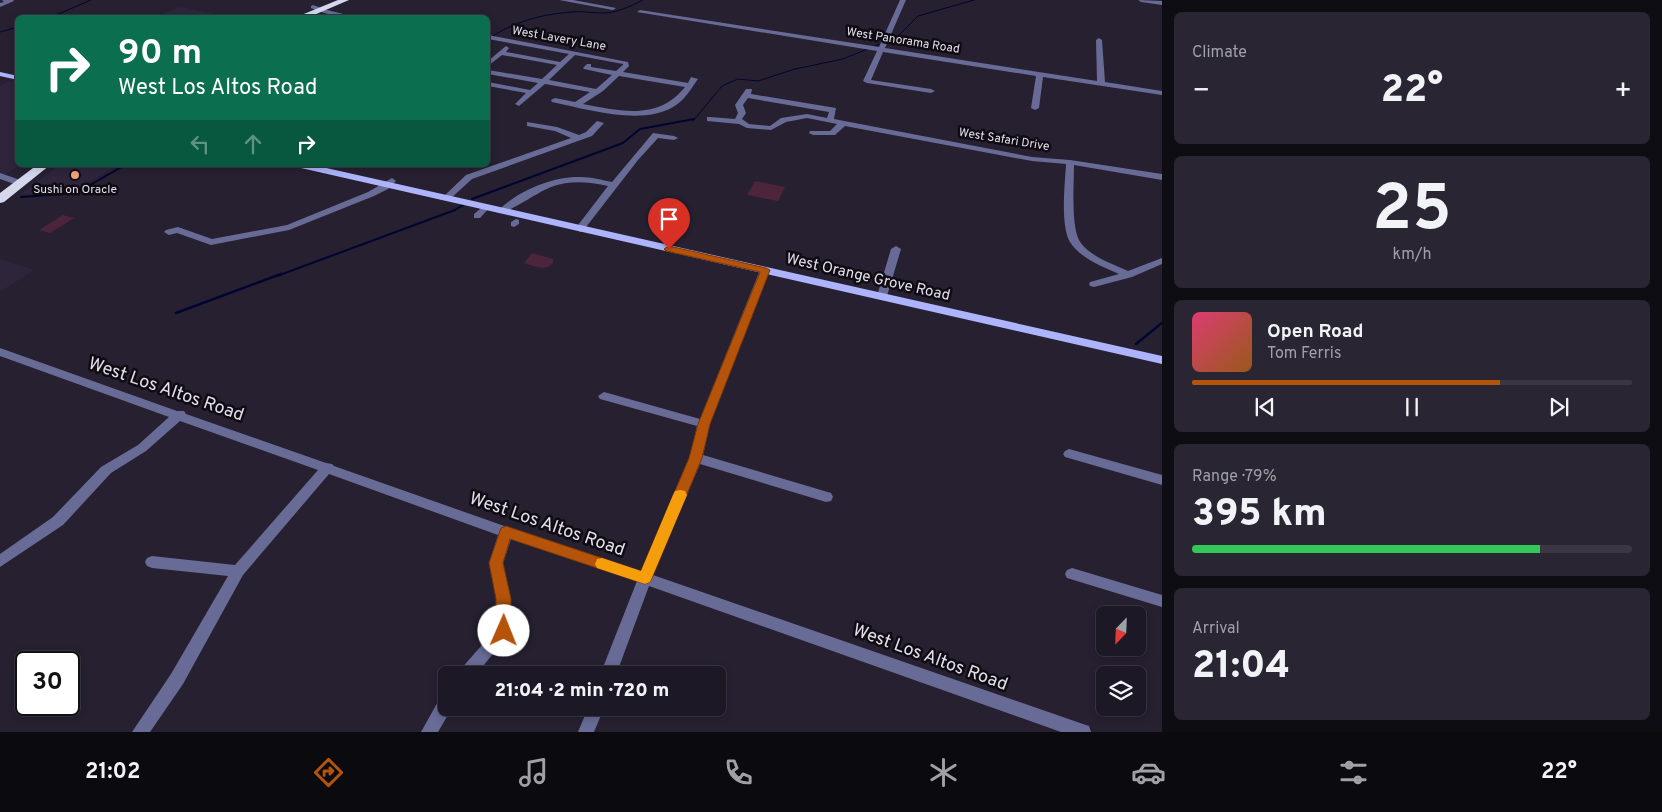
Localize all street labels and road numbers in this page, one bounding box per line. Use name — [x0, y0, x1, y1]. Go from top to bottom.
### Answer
street label: West Lavery Lane — [511, 23, 607, 55]
street label: West Panorama Road — [845, 24, 961, 58]
street label: West Safari Drive — [957, 125, 1051, 155]
street label: West Orange Grove Road — [784, 250, 952, 306]
street label: West Los Altos Road — [85, 353, 247, 427]
street label: West Los Altos Road — [466, 488, 628, 562]
street label: West Los Altos Road — [849, 619, 1011, 697]

